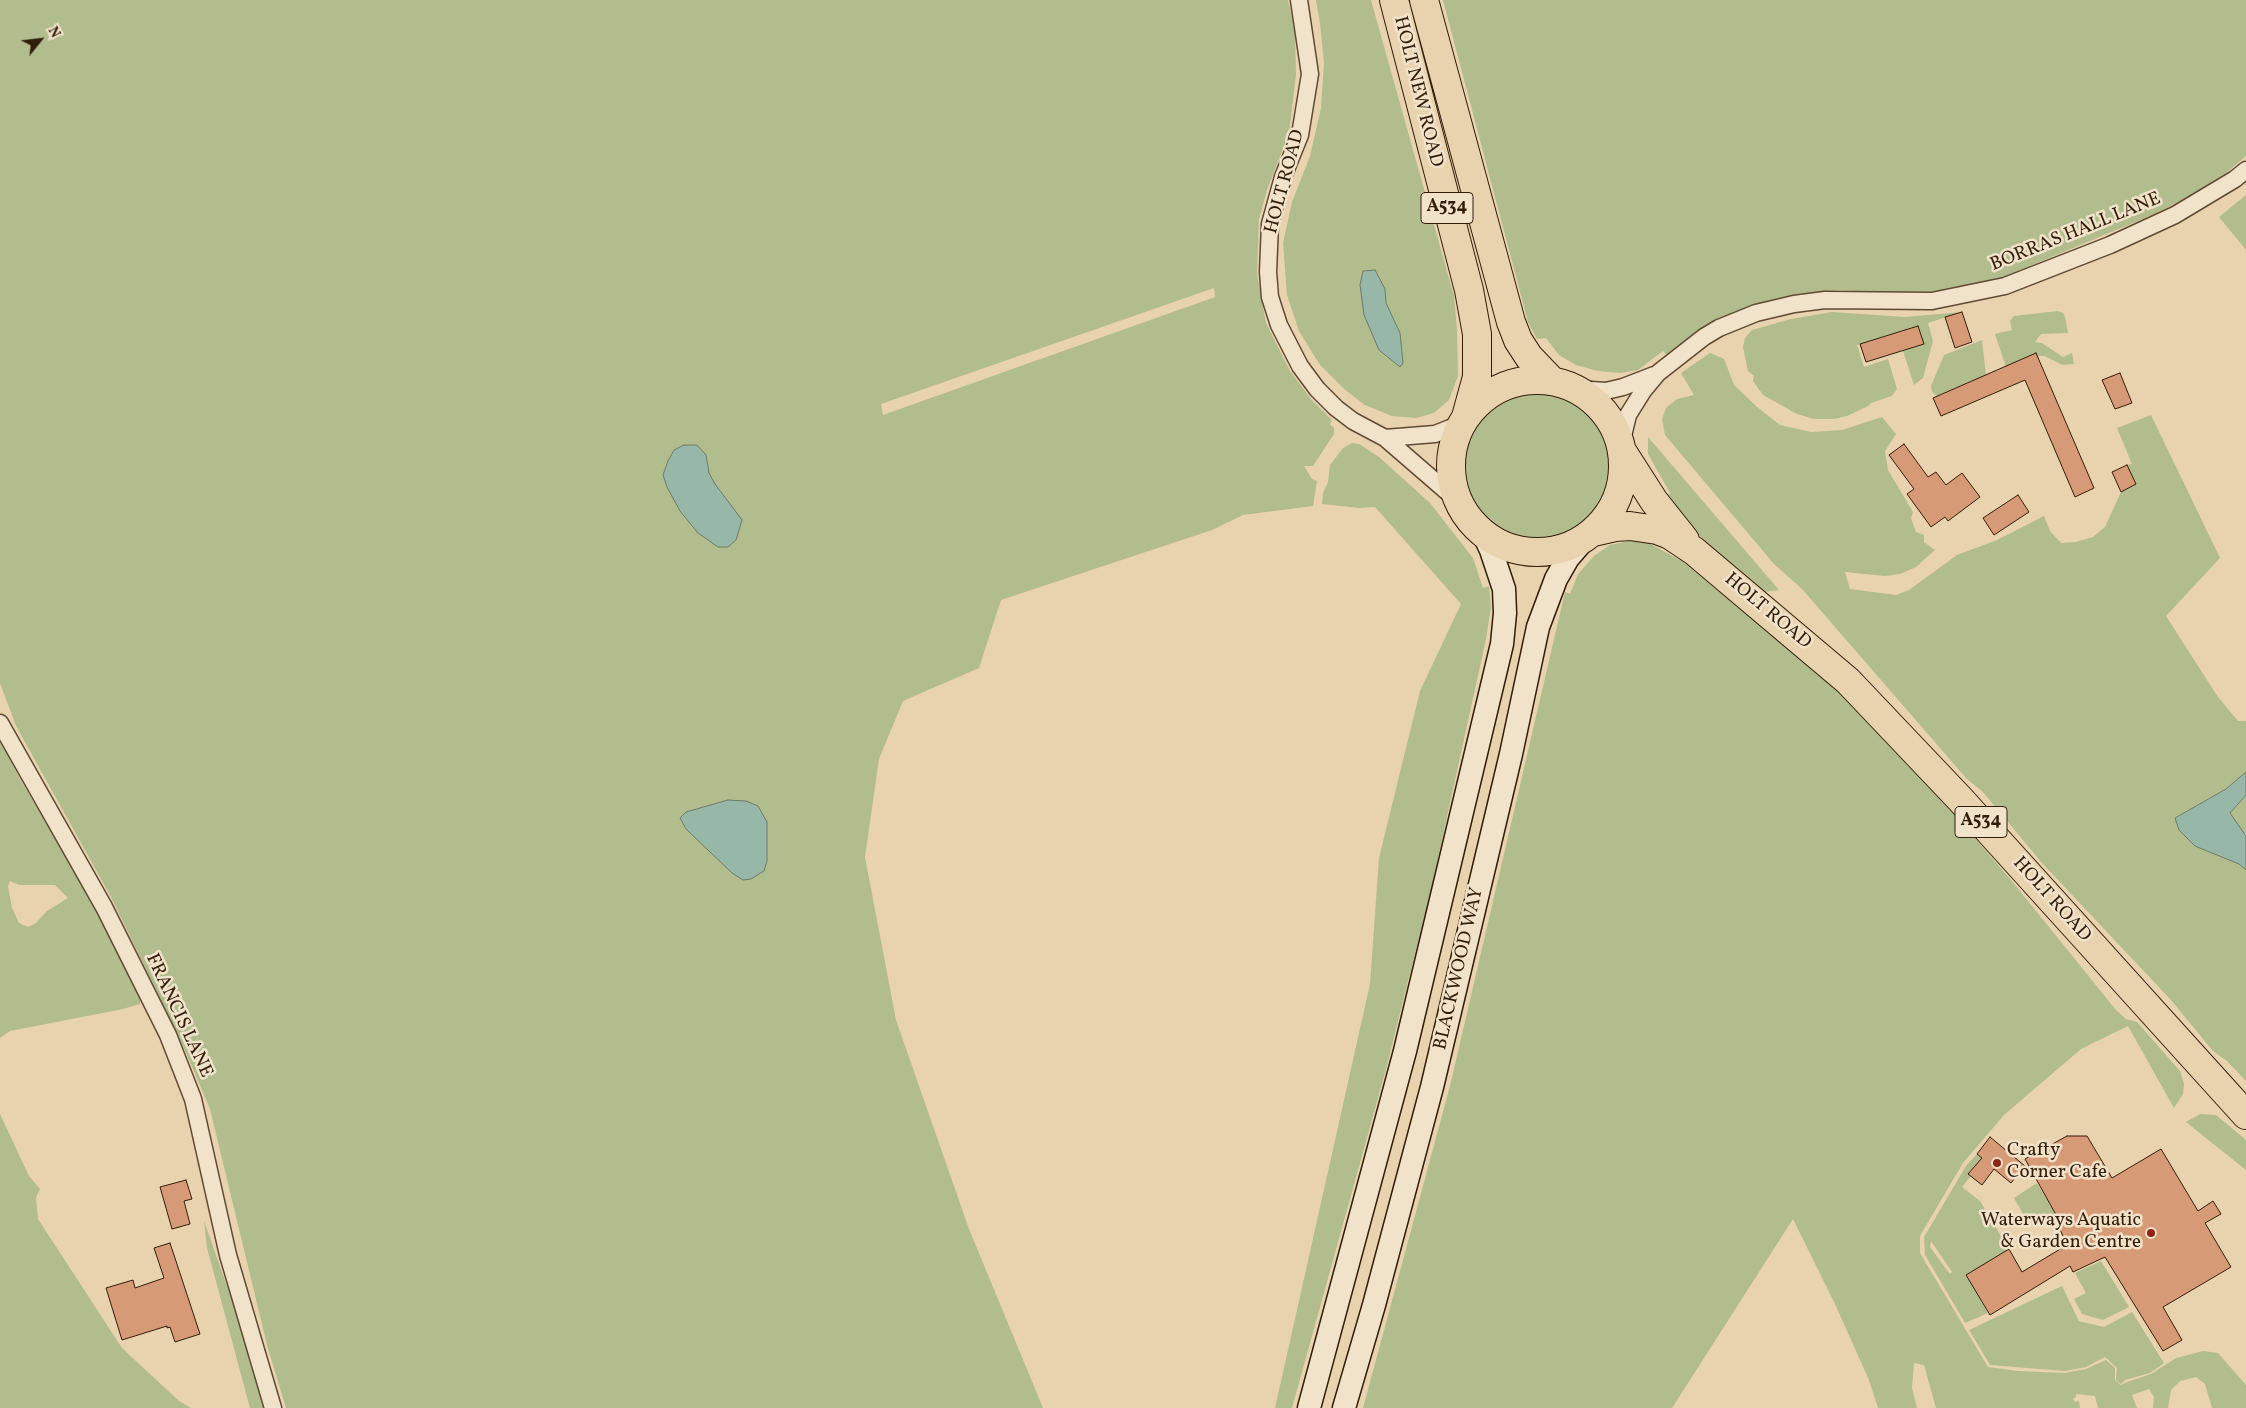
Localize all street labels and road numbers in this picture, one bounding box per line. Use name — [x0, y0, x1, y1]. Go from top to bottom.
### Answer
street label: HOLT NEW ROAD — [1387, 14, 1447, 170]
street label: HOLT ROAD — [1261, 127, 1311, 237]
street label: BORRAS HALL LANE — [1988, 188, 2164, 278]
road number: A534 — [1421, 192, 1473, 224]
street label: HOLT ROAD — [1719, 569, 1815, 655]
road number: A534 — [1955, 806, 2007, 838]
street label: HOLT ROAD — [2007, 853, 2095, 947]
street label: BLACKWOOD WAY — [1430, 886, 1490, 1052]
street label: FRANCIS LANE — [139, 950, 217, 1082]

